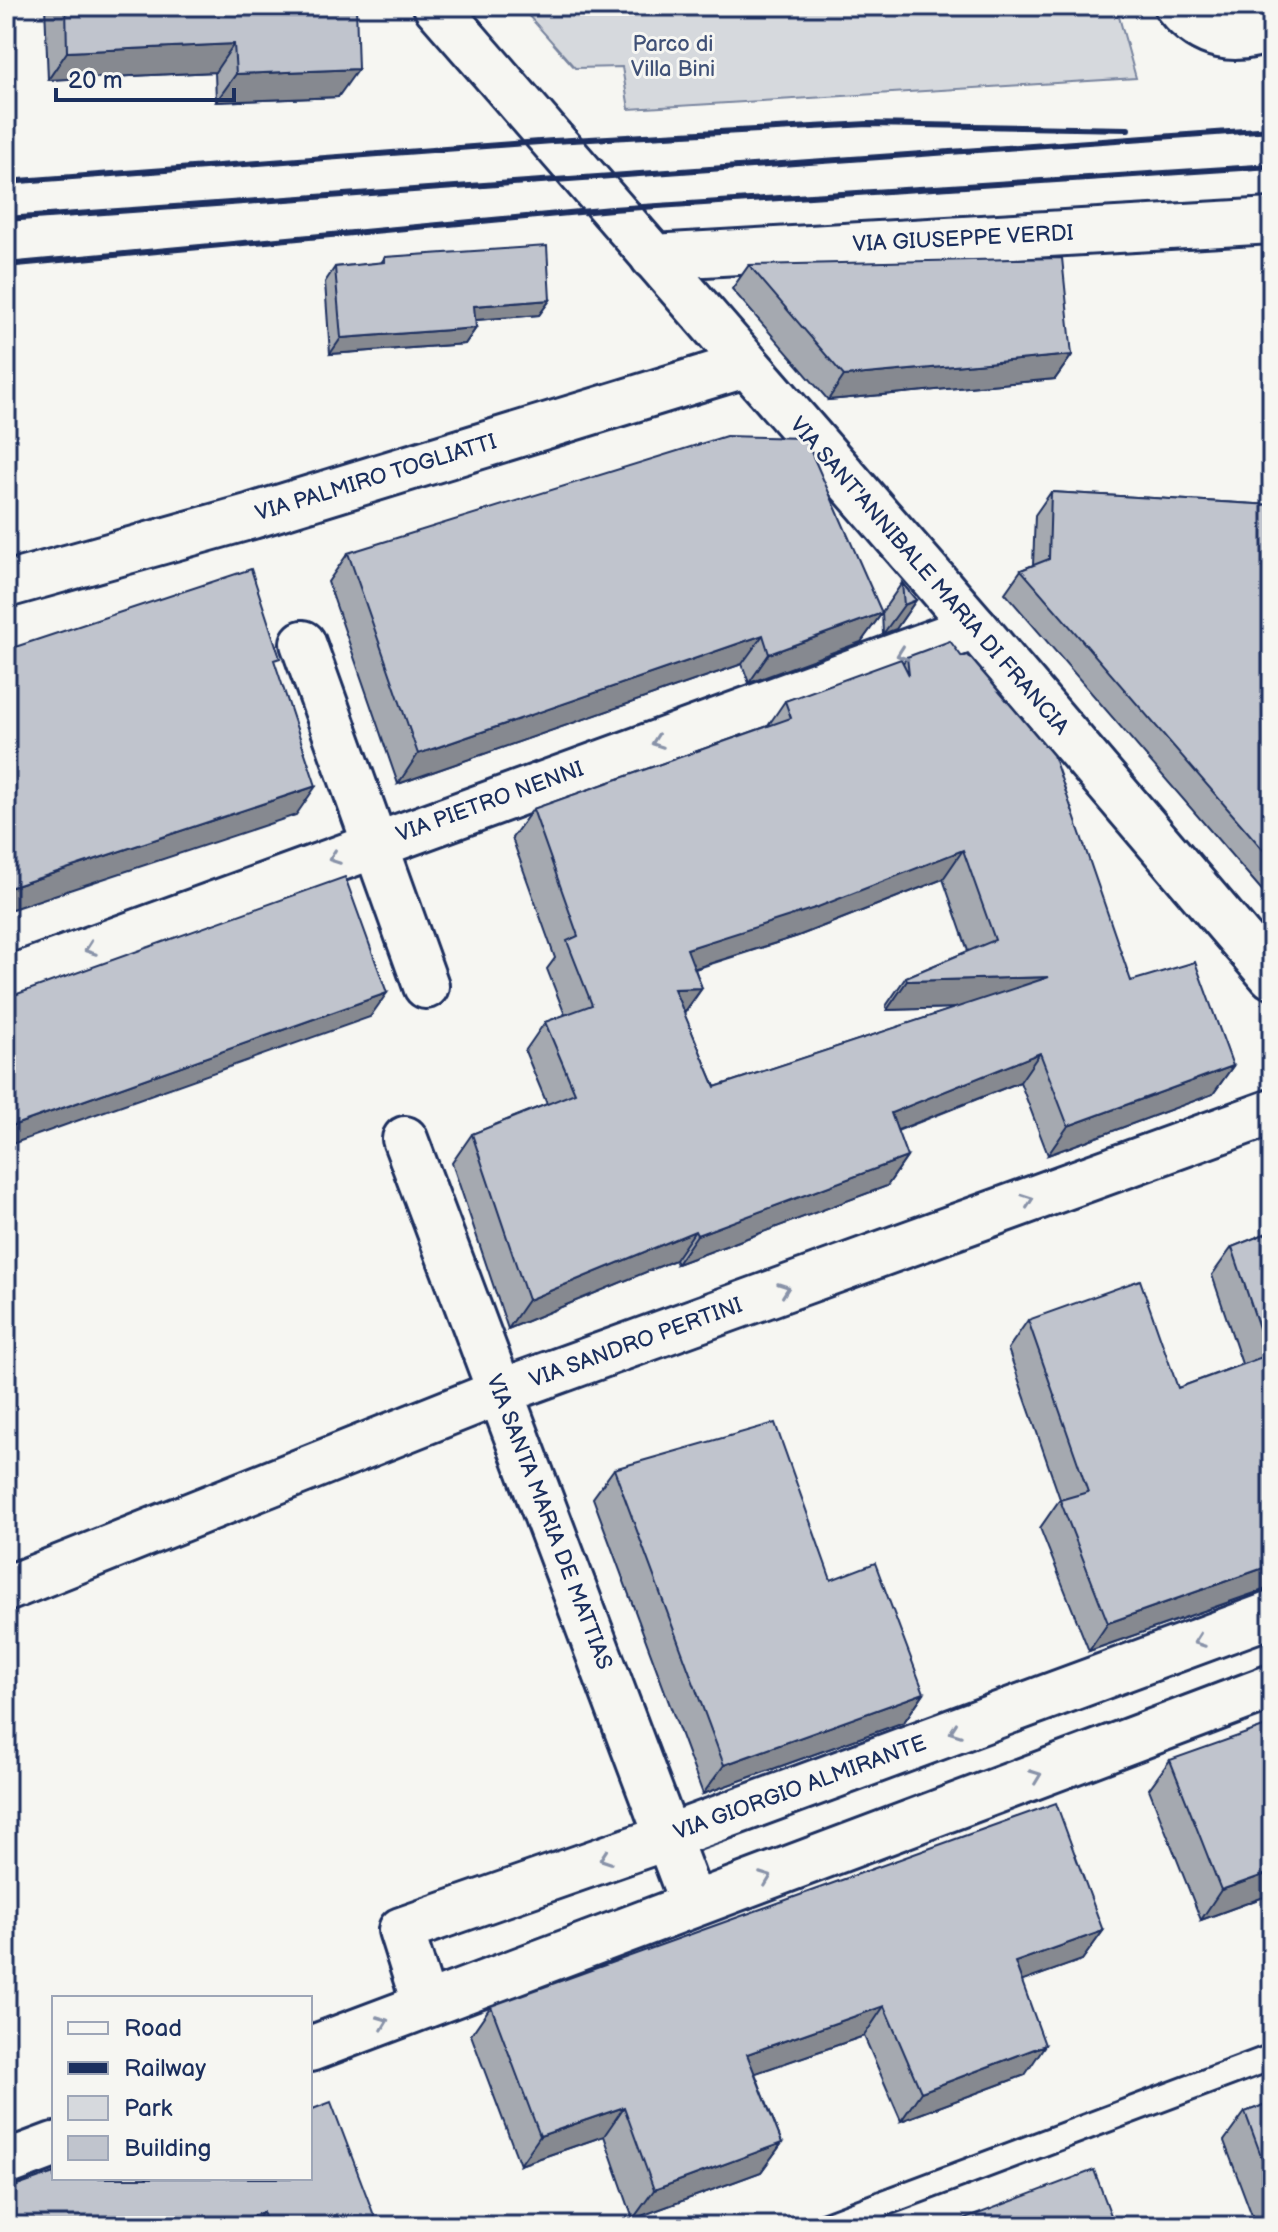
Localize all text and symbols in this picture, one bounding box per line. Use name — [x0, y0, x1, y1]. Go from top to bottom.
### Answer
park label: Parco di Villa Bini — [631, 31, 715, 83]
scale bar — [56, 52, 234, 102]
text: 20 m — [68, 66, 123, 95]
street label: VIA GIUSEPPE VERDI — [852, 220, 1074, 258]
street label: VIA SANT'ANNIBALE MARIA DI FRANCIA — [784, 412, 1075, 741]
street label: VIA PALMIRO TOGLIATTI — [252, 428, 500, 528]
one-way arrow — [896, 644, 910, 661]
one-way arrow — [651, 732, 665, 749]
street label: VIA PIETRO NENNI — [393, 755, 588, 848]
one-way arrow — [328, 848, 342, 865]
one-way arrow — [84, 939, 98, 956]
one-way arrow — [1020, 1194, 1034, 1210]
one-way arrow — [776, 1282, 790, 1299]
street label: VIA SANDRO PERTINI — [526, 1292, 746, 1394]
street label: VIA SANTA MARIA DE MATTIAS — [480, 1371, 618, 1673]
one-way arrow — [1193, 1631, 1207, 1648]
one-way arrow — [949, 1721, 963, 1738]
street label: VIA GIORGIO ALMIRANTE — [670, 1730, 930, 1846]
one-way arrow — [1028, 1769, 1042, 1786]
one-way arrow — [599, 1849, 613, 1865]
one-way arrow — [758, 1871, 772, 1888]
legend — [52, 1996, 312, 2180]
text: Road — [124, 2014, 182, 2043]
one-way arrow — [375, 2015, 389, 2032]
text: Railway — [124, 2054, 206, 2083]
text: Park — [124, 2094, 172, 2123]
text: Building — [124, 2134, 211, 2163]

